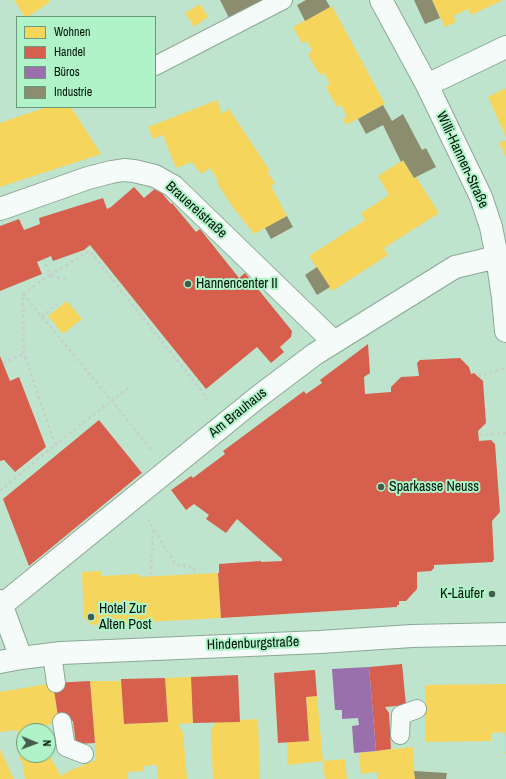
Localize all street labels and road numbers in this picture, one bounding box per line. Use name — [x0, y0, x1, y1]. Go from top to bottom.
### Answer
street label: Willi-Hannen-Straße — [432, 109, 492, 211]
street label: Brauereistraße — [162, 178, 230, 242]
street label: Am Brauhaus — [206, 385, 270, 441]
street label: Hindenburgstraße — [206, 634, 300, 654]

